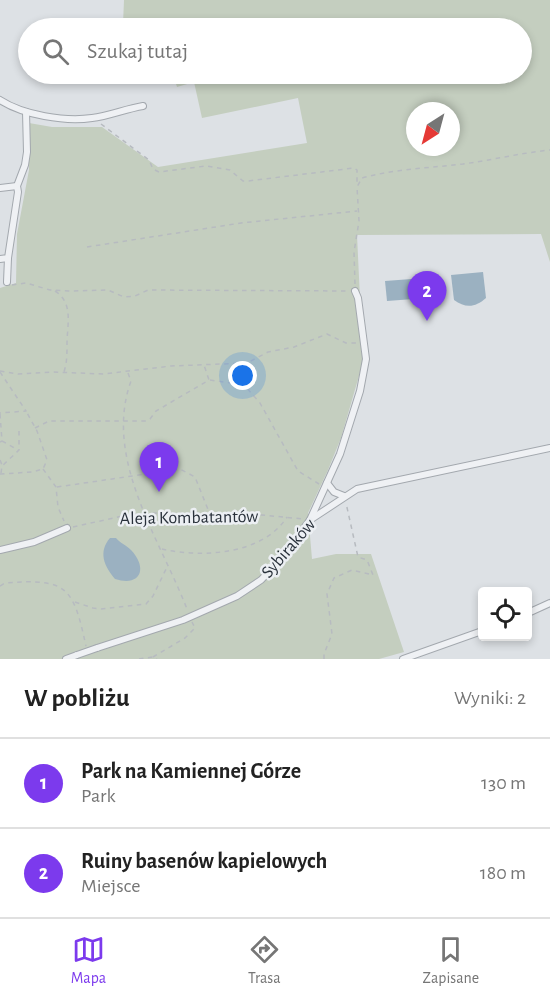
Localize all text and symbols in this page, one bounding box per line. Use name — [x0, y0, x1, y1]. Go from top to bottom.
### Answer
search box — [18, 18, 532, 84]
icon: search — [39, 35, 72, 68]
text: Szukaj tutaj — [87, 40, 188, 62]
north arrow — [406, 102, 460, 156]
pin: 2 — [408, 272, 446, 321]
your location — [228, 361, 257, 390]
pin: 1 — [140, 442, 178, 492]
street label: Aleja Kombatantów — [120, 508, 258, 528]
street label: Sybiraków — [258, 516, 319, 582]
map controls — [478, 587, 532, 641]
button: locate — [478, 587, 532, 641]
text: W pobliżu — [24, 685, 130, 711]
text: Wyniki: 2 — [454, 688, 526, 708]
text: Park na Kamiennej Górze — [81, 760, 301, 782]
text: 1 — [40, 773, 47, 793]
text: 130 m — [481, 773, 526, 793]
text: Park — [81, 786, 116, 806]
text: Ruiny basenów kapielowych — [81, 850, 327, 872]
text: 2 — [39, 863, 48, 883]
text: 180 m — [480, 863, 526, 883]
text: Miejsce — [81, 876, 140, 896]
tab: Mapa — [71, 933, 106, 988]
tab: Trasa — [248, 933, 281, 988]
tab: Zapisane — [423, 933, 479, 988]

